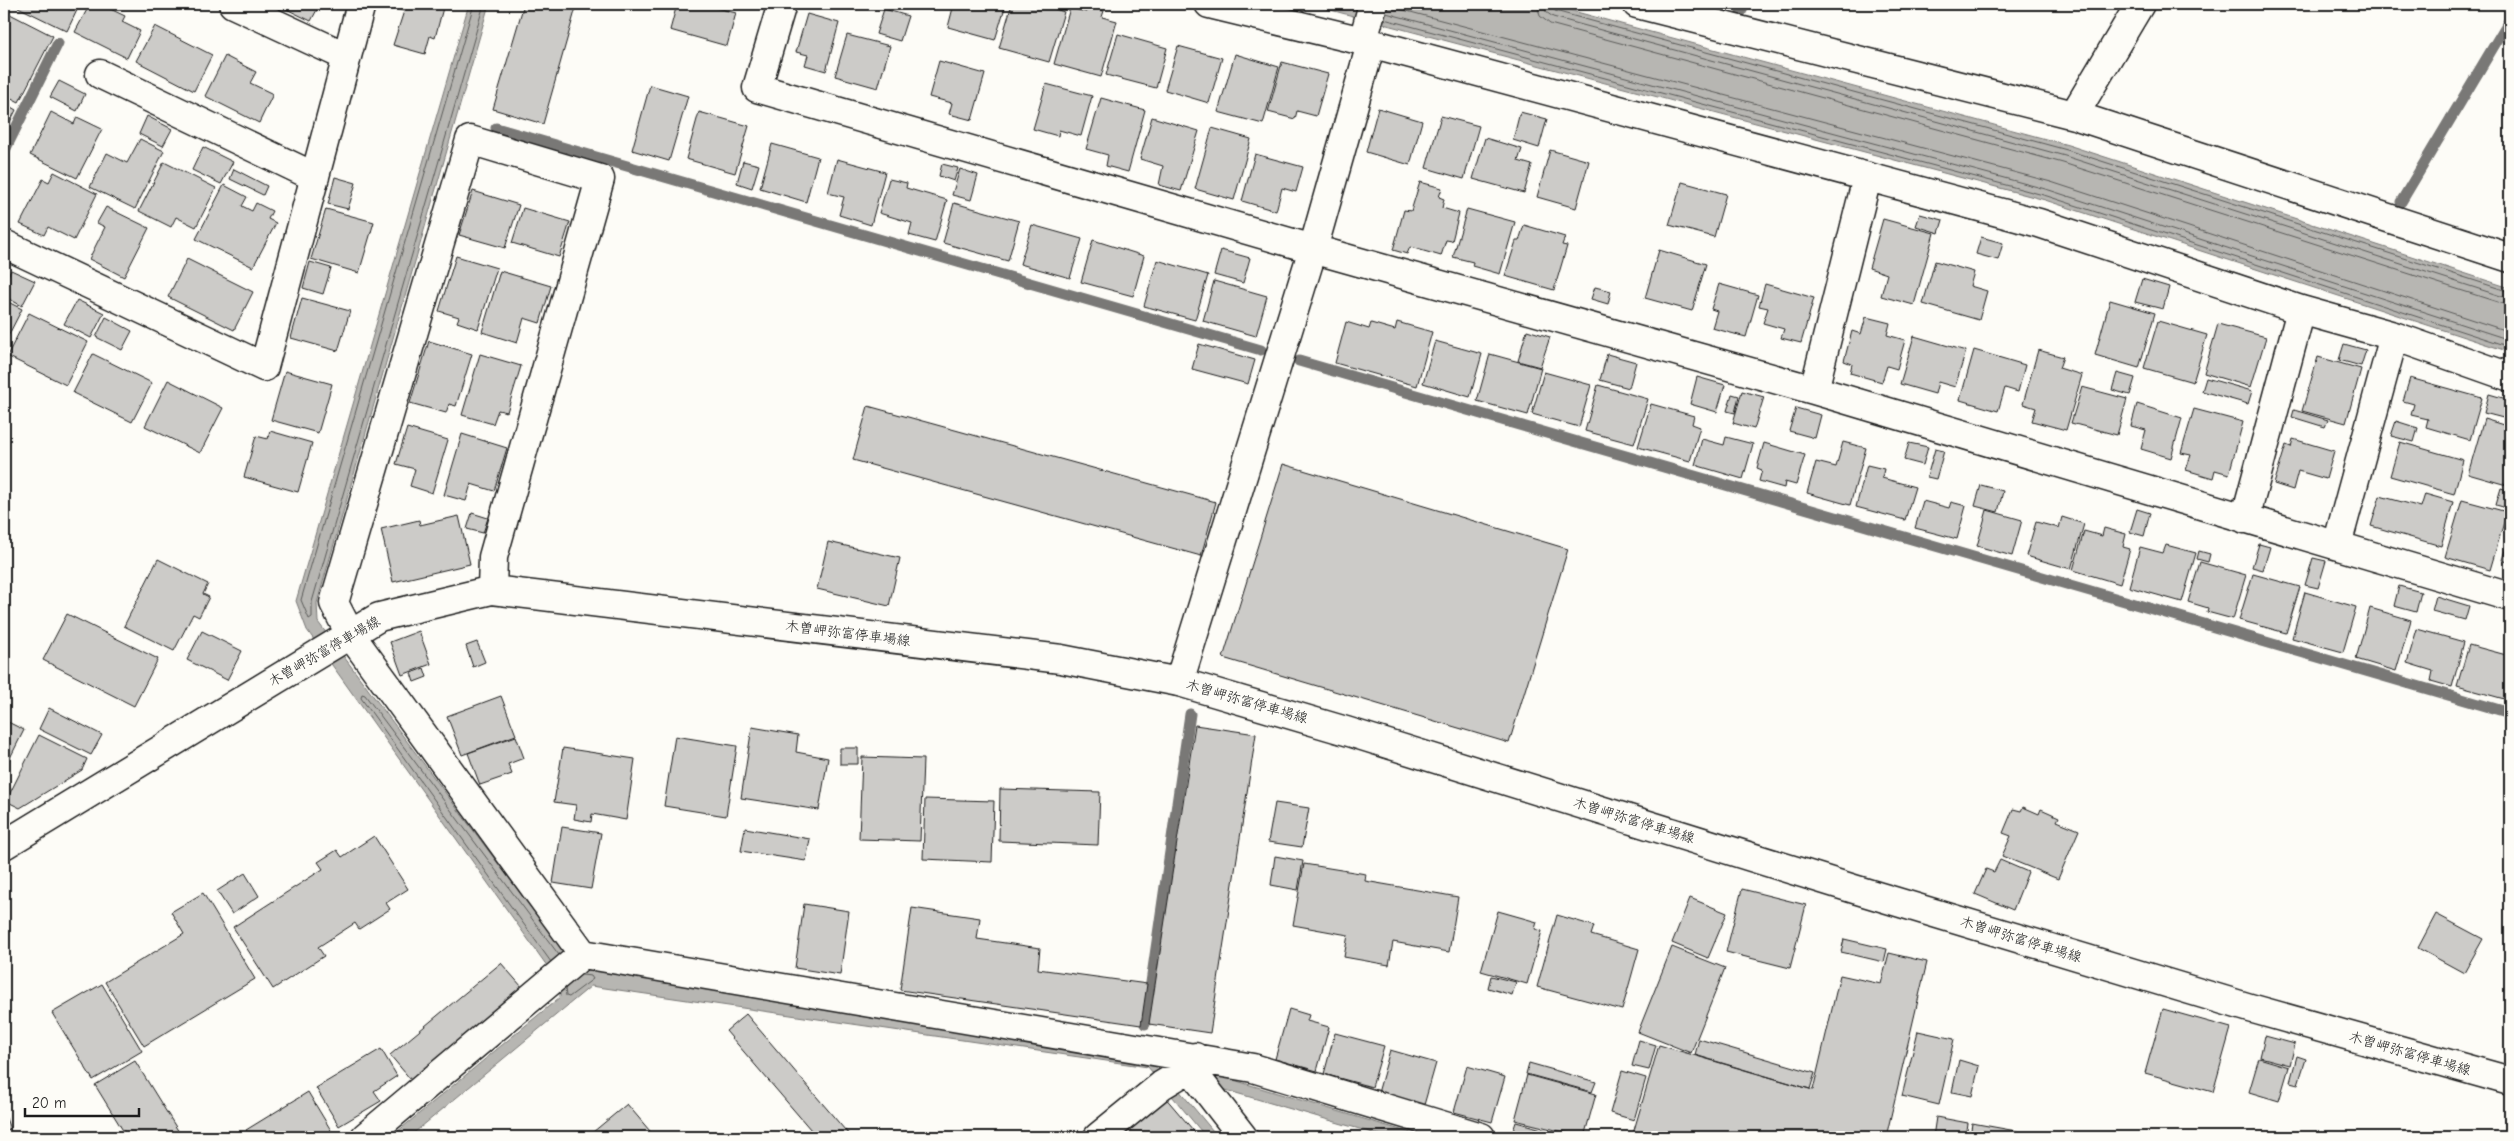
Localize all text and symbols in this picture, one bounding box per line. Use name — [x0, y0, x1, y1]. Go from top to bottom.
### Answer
street label: 木曽岬弥富停車場線 — [265, 613, 383, 690]
street label: 木曽岬弥富停車場線 — [784, 617, 912, 650]
street label: 木曽岬弥富停車場線 — [1184, 676, 1310, 727]
street label: 木曽岬弥富停車場線 — [1571, 794, 1697, 847]
street label: 木曽岬弥富停車場線 — [1958, 913, 2084, 966]
street label: 木曽岬弥富停車場線 — [2347, 1028, 2473, 1079]
scale bar — [25, 1086, 139, 1118]
text: 20 m — [32, 1094, 66, 1112]

